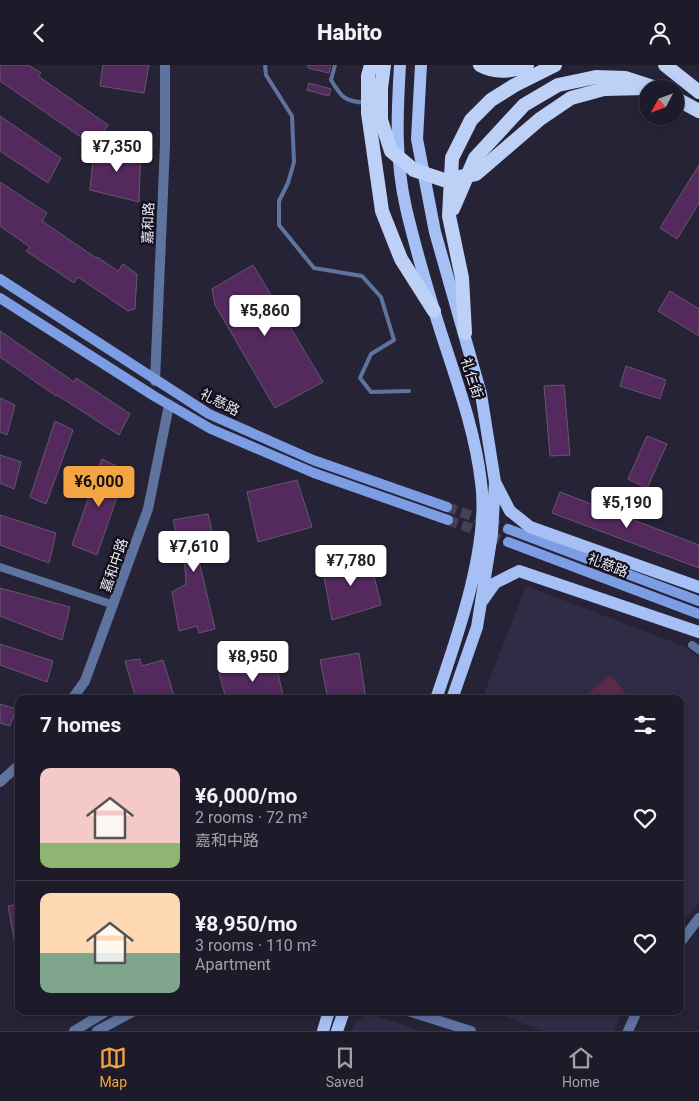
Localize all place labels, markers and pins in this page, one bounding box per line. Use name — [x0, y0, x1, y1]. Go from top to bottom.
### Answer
pin: ¥7,350 — [76, 131, 158, 173]
pin: ¥5,860 — [224, 295, 306, 337]
pin: ¥6,000 — [58, 465, 140, 508]
pin: ¥5,190 — [586, 487, 668, 529]
pin: ¥7,610 — [153, 531, 235, 573]
pin: ¥7,780 — [310, 545, 392, 587]
pin: ¥8,950 — [212, 641, 294, 683]

